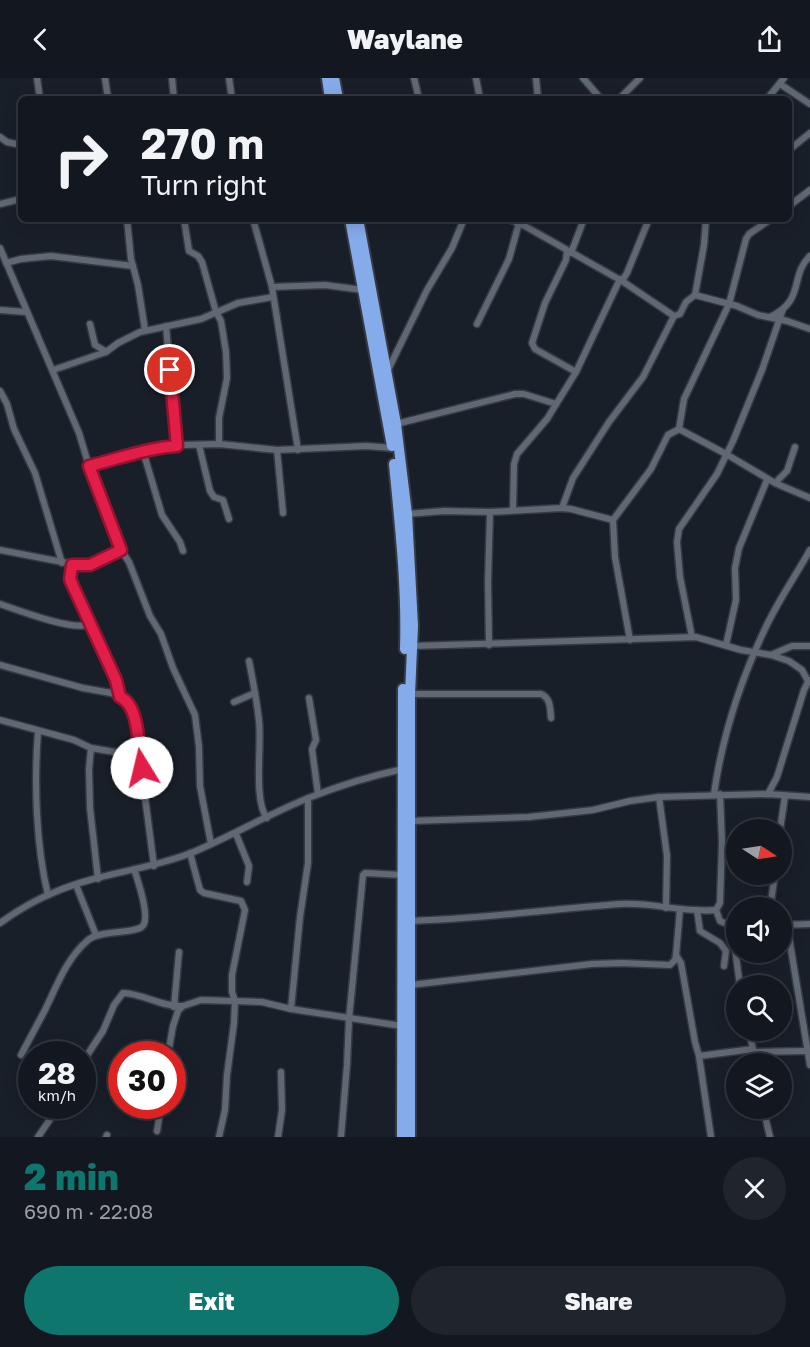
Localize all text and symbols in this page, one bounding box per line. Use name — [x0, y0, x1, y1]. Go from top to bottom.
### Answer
icon: back — [24, 23, 57, 56]
text: Waylane — [347, 23, 463, 55]
icon: share — [753, 23, 786, 56]
text: 270 m — [141, 118, 264, 168]
icon: right — [42, 120, 120, 198]
text: Turn right — [141, 169, 267, 201]
pin — [144, 344, 195, 395]
icon: arrive — [153, 353, 186, 386]
position arrow — [110, 736, 174, 800]
north arrow — [726, 819, 792, 885]
map controls — [726, 819, 792, 1119]
button: sound — [726, 897, 792, 963]
button: search — [726, 975, 792, 1041]
speed limit sign: 30 — [108, 1041, 186, 1119]
button: layers — [726, 1053, 792, 1119]
text: 28 — [38, 1055, 76, 1091]
text: km/h — [38, 1086, 76, 1104]
text: 2 min — [24, 1155, 119, 1198]
button: close — [723, 1157, 786, 1220]
text: 690 m · 22:08 — [24, 1199, 153, 1223]
button: Exit — [24, 1266, 399, 1335]
button: Share — [411, 1266, 786, 1335]

